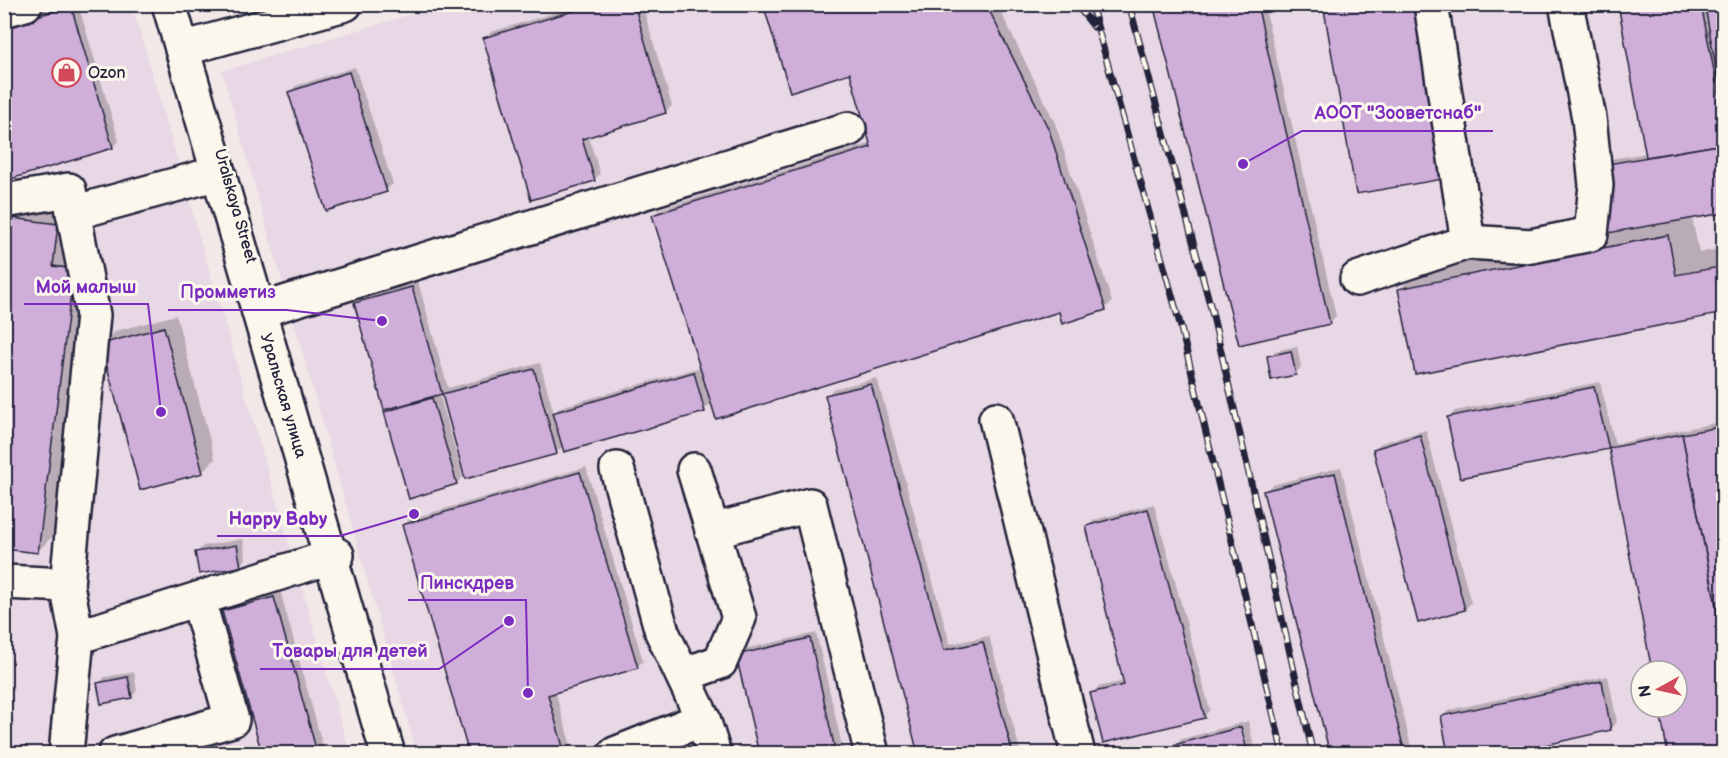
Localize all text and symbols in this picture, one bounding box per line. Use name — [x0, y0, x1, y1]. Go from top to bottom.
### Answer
shop icon: Ozon — [51, 57, 83, 89]
place label: Ozon — [88, 64, 126, 83]
callout: АООТ "Зооветснаб" — [1302, 95, 1493, 131]
text: АООТ "Зооветснаб" — [1313, 103, 1482, 124]
street label: Uralskaya Street — [210, 147, 260, 265]
callout: Мой малыш — [24, 268, 148, 304]
callout: Промметиз — [168, 274, 287, 310]
text: Мой малыш — [36, 277, 136, 298]
text: Промметиз — [180, 282, 276, 303]
street label: Уральская улица — [256, 331, 311, 461]
callout: Happy Baby — [217, 500, 340, 536]
text: Happy Baby — [229, 509, 328, 530]
callout: Пинскдрев — [408, 564, 526, 600]
text: Пинскдрев — [420, 573, 514, 594]
callout: Товары для детей — [260, 633, 439, 669]
text: Товары для детей — [272, 641, 428, 662]
north arrow — [1629, 659, 1689, 719]
text: N — [1635, 684, 1656, 698]

